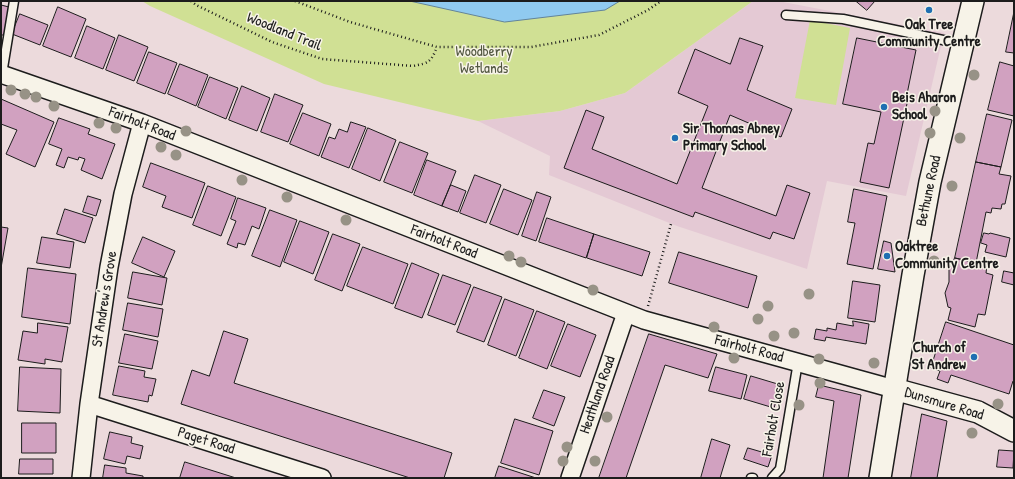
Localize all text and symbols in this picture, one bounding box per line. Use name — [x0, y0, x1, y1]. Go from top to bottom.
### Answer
marker: Oak Tree Community Centre — [924, 5, 934, 15]
street label: Woodland Trail — [244, 9, 324, 55]
place label: Oak Tree Community Centre — [877, 16, 981, 51]
park label: Woodberry Wetlands — [455, 43, 513, 78]
place label: Beis Aharon School — [892, 89, 956, 124]
marker: Beis Aharon School — [879, 102, 889, 112]
street label: Fairholt Road — [106, 103, 178, 145]
place label: Sir Thomas Abney Primary School — [683, 120, 780, 155]
marker: Sir Thomas Abney Primary School — [670, 133, 680, 143]
street label: Bethune Road — [913, 154, 945, 228]
street label: Fairholt Road — [408, 221, 480, 263]
place label: Oaktree Community Centre — [895, 238, 999, 273]
street label: St Andrew's Grove — [89, 250, 121, 348]
marker: Oaktree Community Centre — [882, 251, 892, 261]
street label: Fairholt Road — [713, 331, 785, 367]
place label: Church of St Andrew — [912, 339, 966, 374]
marker: Church of St Andrew — [969, 352, 979, 362]
street label: Heathland Road — [576, 354, 620, 436]
street label: Fairholt Close — [759, 380, 789, 458]
street label: Dunsmure Road — [902, 383, 986, 425]
street label: Paget Road — [175, 423, 237, 459]

